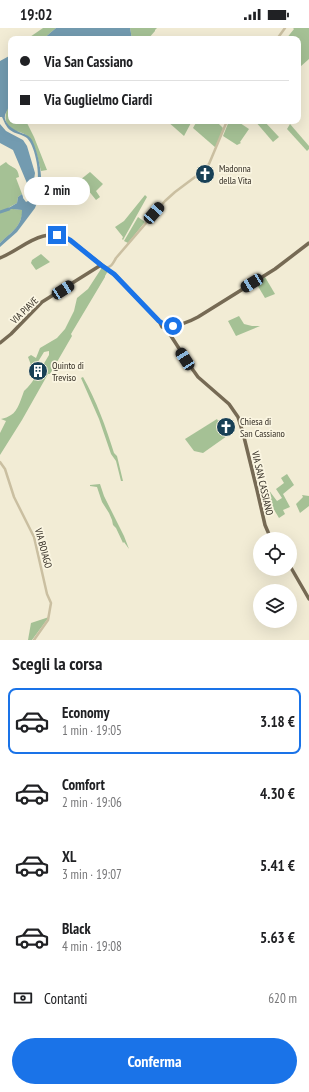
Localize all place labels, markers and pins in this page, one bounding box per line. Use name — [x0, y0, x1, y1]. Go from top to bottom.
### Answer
place label: Madonna della Vita — [219, 162, 252, 187]
church icon: Madonna della Vita — [194, 163, 216, 185]
place label: Quinto di Treviso — [52, 359, 84, 384]
building icon: Quinto di Treviso — [27, 360, 49, 382]
place label: Chiesa di San Cassiano — [240, 415, 285, 440]
church icon: Chiesa di San Cassiano — [215, 416, 237, 438]

